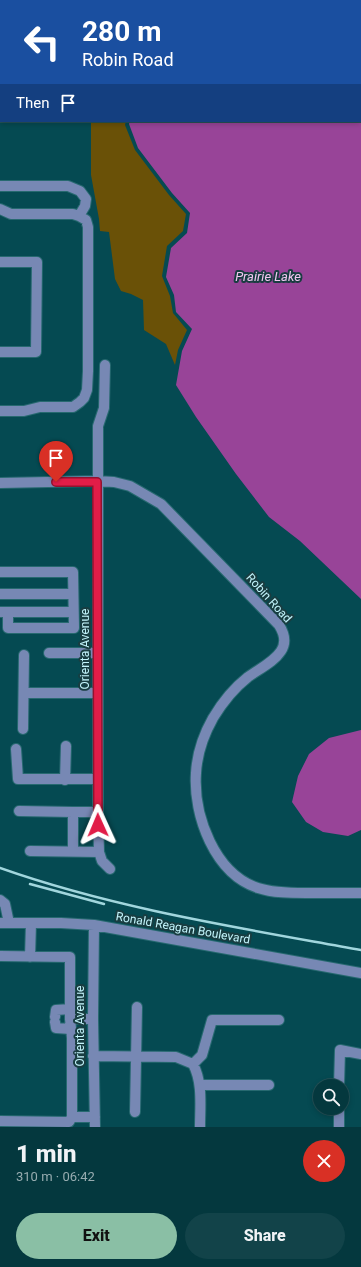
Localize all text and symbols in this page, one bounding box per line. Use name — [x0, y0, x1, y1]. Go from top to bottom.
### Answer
text: 280 m — [82, 15, 161, 48]
icon: left — [16, 16, 68, 68]
text: Robin Road — [82, 49, 174, 70]
icon: arrive — [57, 92, 79, 114]
text: Then — [16, 94, 49, 112]
water label: Prairie Lake — [235, 269, 301, 284]
pin — [39, 441, 73, 482]
icon: arrive — [45, 447, 67, 469]
street label: Robin Road — [243, 571, 295, 625]
street label: Orienta Avenue — [78, 609, 92, 689]
position arrow — [77, 804, 119, 846]
street label: Ronald Reagan Boulevard — [115, 909, 251, 947]
street label: Orienta Avenue — [73, 986, 87, 1066]
map controls — [313, 1079, 349, 1115]
button: search — [313, 1079, 349, 1115]
text: 1 min — [16, 1140, 77, 1168]
button: close — [303, 1140, 345, 1182]
text: 310 m · 06:42 — [16, 1169, 95, 1184]
button: Exit — [16, 1213, 177, 1259]
button: Share — [185, 1213, 345, 1259]

